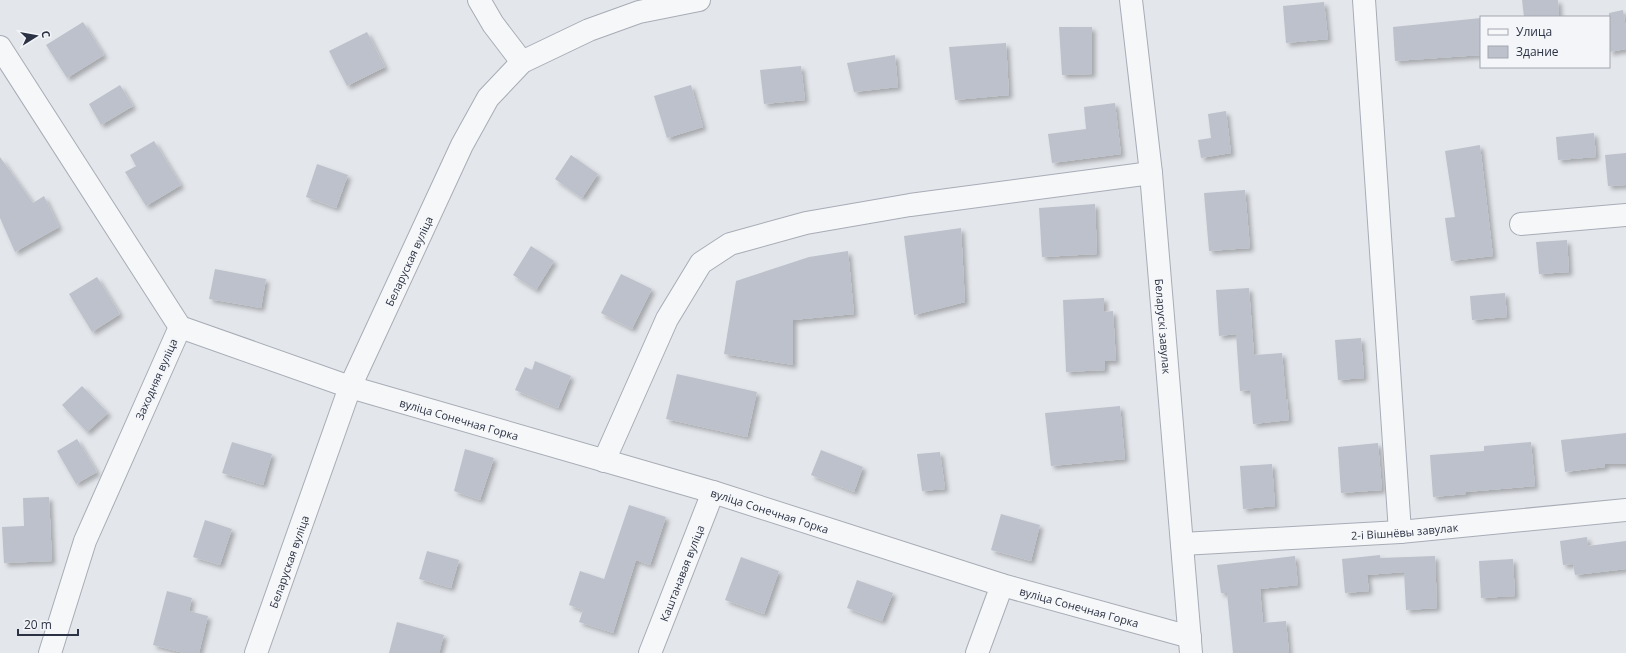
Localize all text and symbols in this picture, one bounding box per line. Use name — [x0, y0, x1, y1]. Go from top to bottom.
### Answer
north arrow — [16, 16, 56, 56]
legend — [1480, 16, 1610, 68]
text: Улица — [1516, 23, 1552, 40]
text: С — [38, 29, 54, 39]
text: Здание — [1516, 43, 1559, 60]
street label: Беларуская вуліца — [381, 214, 436, 308]
street label: Беларускі завулак — [1152, 278, 1175, 375]
street label: Заходняя вуліца — [131, 336, 181, 422]
street label: вуліца Сонечная Горка — [398, 394, 520, 443]
street label: вуліца Сонечная Горка — [709, 484, 831, 536]
street label: Беларуская вуліца — [265, 513, 312, 610]
street label: 2-і Вішнёвы завулак — [1351, 519, 1459, 542]
street label: Каштанавая вуліца — [656, 523, 707, 623]
street label: вуліца Сонечная Горка — [1018, 583, 1141, 630]
scale bar — [18, 611, 78, 637]
text: 20 m — [24, 616, 52, 633]

